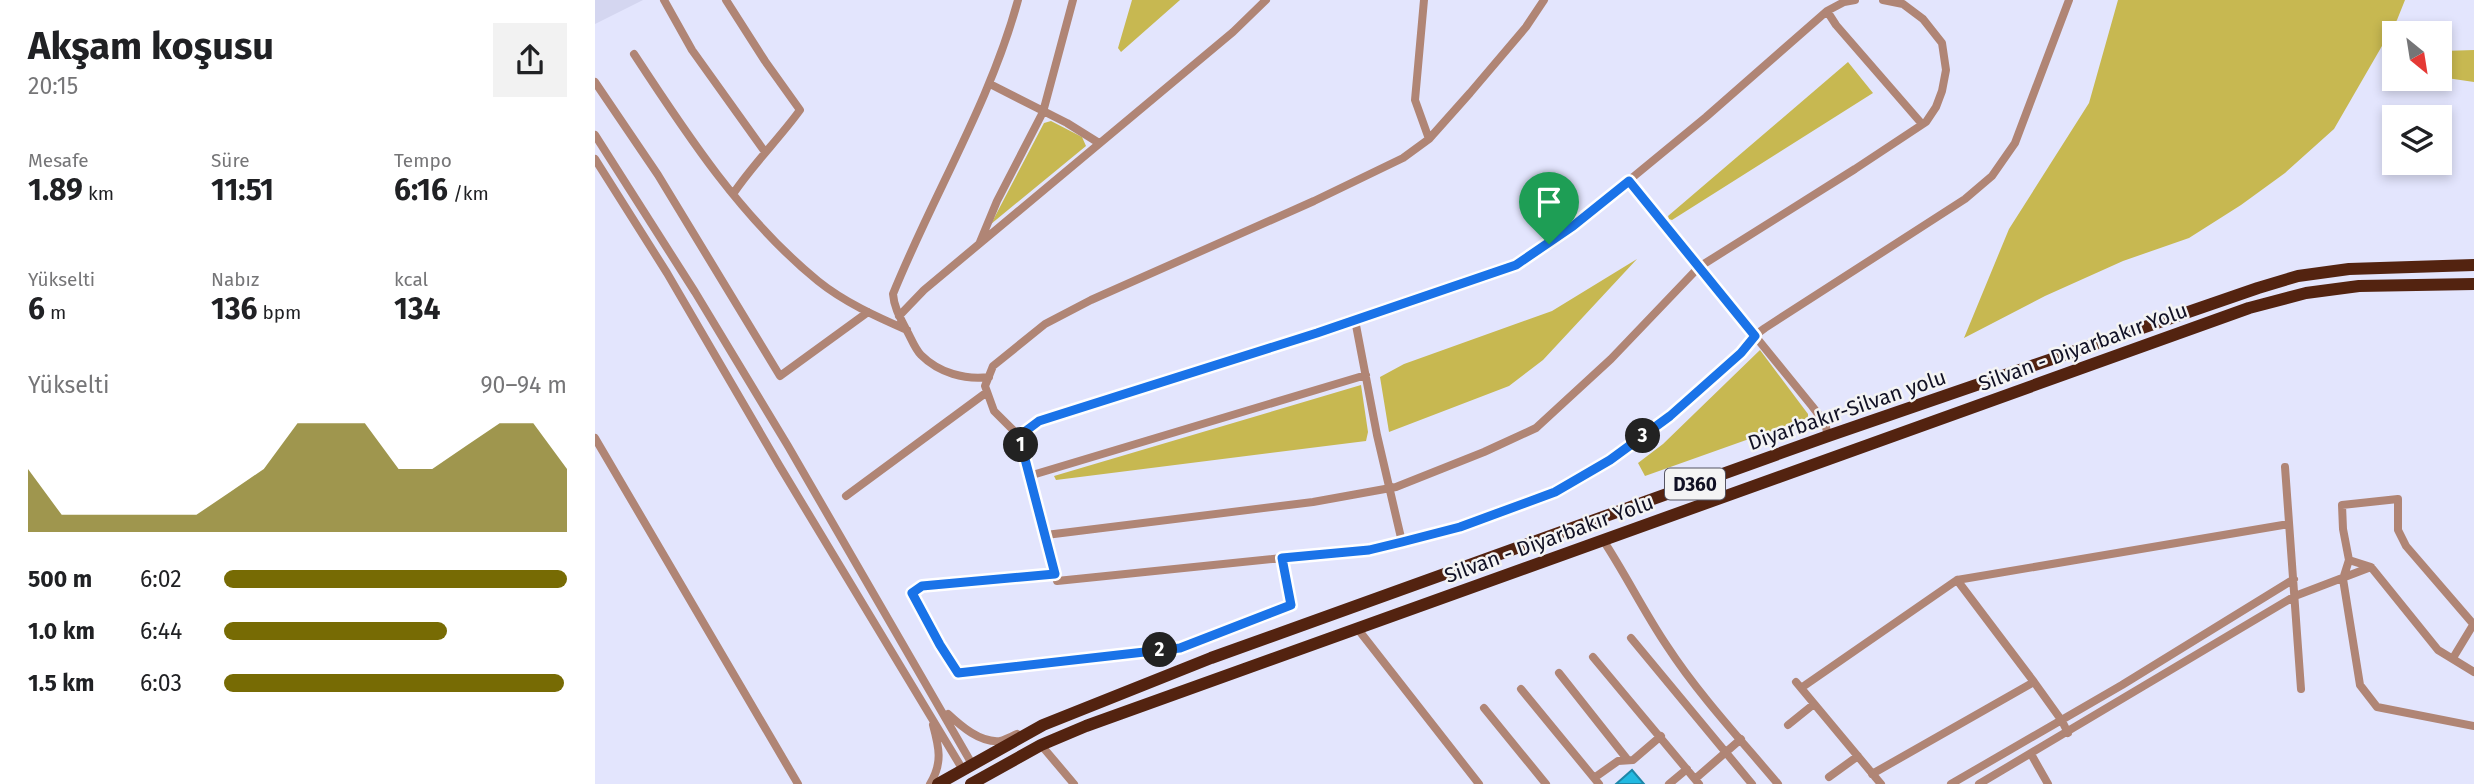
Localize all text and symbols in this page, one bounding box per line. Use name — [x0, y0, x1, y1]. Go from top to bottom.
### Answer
north arrow — [2382, 21, 2452, 91]
map controls — [2382, 21, 2452, 175]
text: Akşam koşusu — [28, 23, 274, 69]
button: share — [493, 23, 567, 97]
text: 20:15 — [28, 72, 78, 100]
button: layers — [2382, 105, 2452, 175]
text: Mesafe — [28, 149, 89, 172]
text: Süre — [211, 149, 250, 172]
text: Tempo — [394, 149, 452, 172]
text: 1.89 — [28, 172, 83, 208]
text: 11:51 — [211, 172, 274, 208]
text: 6:16 — [394, 172, 448, 208]
pin — [1519, 172, 1579, 244]
text: km — [83, 182, 114, 205]
text: /km — [448, 182, 489, 205]
icon: arrive — [1530, 183, 1568, 221]
text: Yükselti — [28, 268, 95, 291]
text: Nabız — [211, 268, 259, 291]
text: kcal — [394, 268, 428, 291]
text: 6 — [28, 291, 45, 327]
text: 136 — [211, 291, 257, 327]
text: 134 — [394, 291, 440, 327]
street label: Silvan - Diyarbakır Yolu — [1975, 297, 2191, 397]
text: m — [45, 301, 66, 324]
text: bpm — [257, 301, 301, 324]
street label: Diyarbakır-Silvan yolu — [1745, 364, 1949, 456]
text: Yükselti — [28, 371, 109, 399]
text: 90–94 m — [480, 371, 567, 399]
pin: 3 — [1625, 418, 1661, 453]
text: 3 — [1638, 424, 1647, 447]
pin: 1 — [1003, 428, 1039, 462]
text: 1 — [1016, 433, 1025, 456]
road number: D360 — [1665, 468, 1725, 499]
street label: Silvan - Diyarbakır Yolu — [1441, 489, 1657, 589]
text: 500 m — [28, 565, 92, 593]
text: 6:02 — [140, 565, 182, 593]
text: 1.0 km — [28, 617, 95, 645]
text: 6:44 — [140, 617, 182, 645]
pin: 2 — [1143, 632, 1177, 668]
text: 2 — [1155, 638, 1164, 661]
text: 1.5 km — [28, 669, 94, 697]
text: 6:03 — [140, 669, 182, 697]

